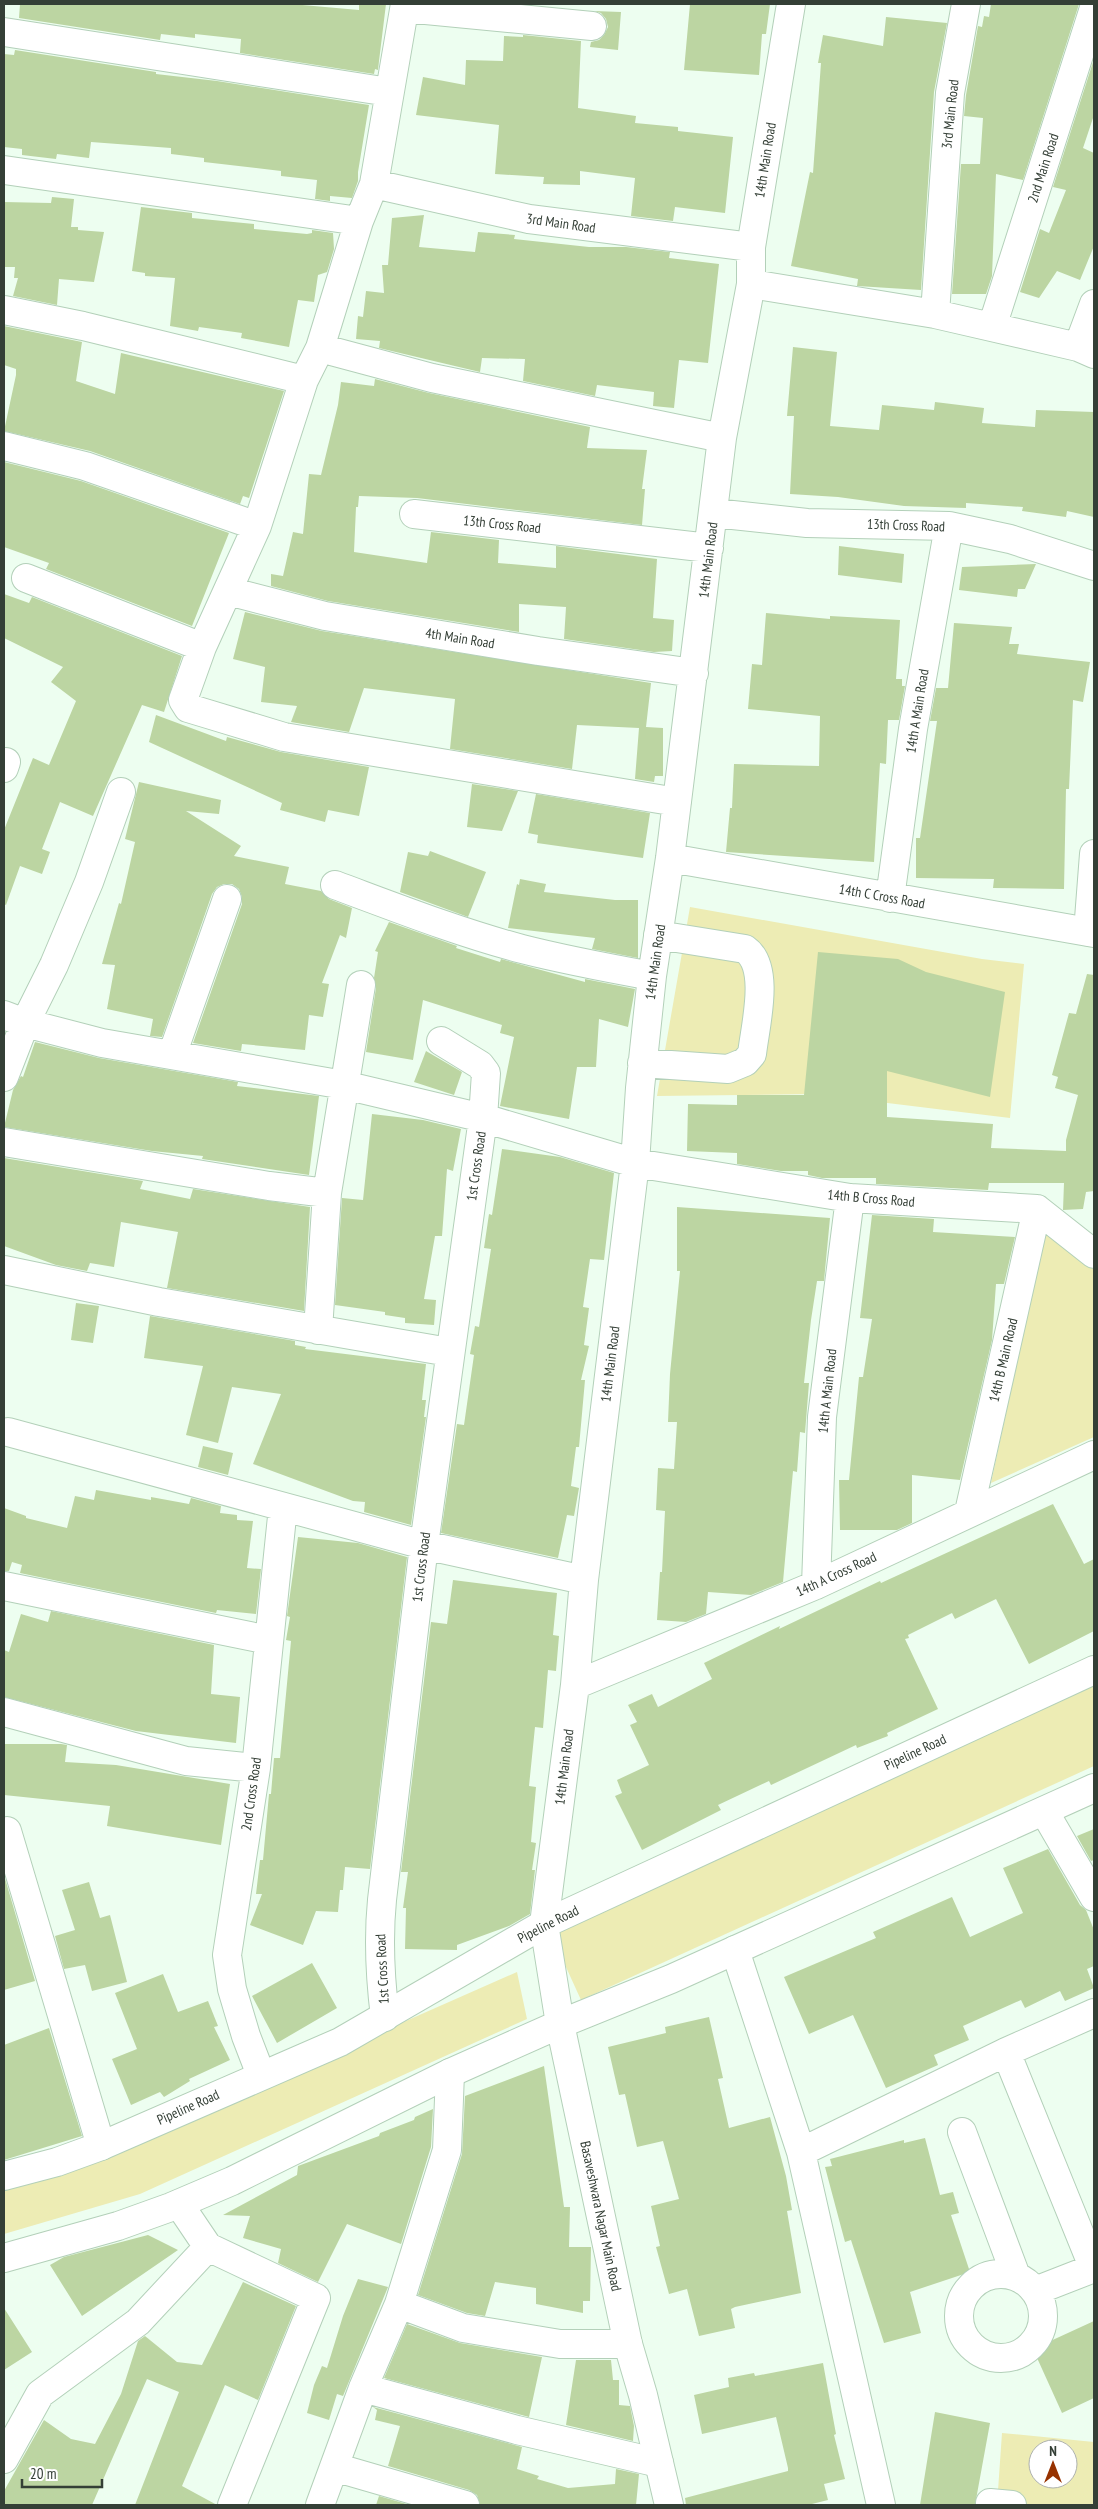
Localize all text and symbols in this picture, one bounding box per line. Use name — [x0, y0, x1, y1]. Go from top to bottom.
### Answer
street label: 3rd Main Road — [937, 78, 963, 150]
street label: 14th Main Road — [750, 121, 780, 199]
street label: 2nd Main Road — [1023, 131, 1063, 205]
street label: 3rd Main Road — [525, 209, 597, 237]
street label: 13th Cross Road — [462, 511, 542, 537]
street label: 13th Cross Road — [867, 515, 945, 535]
street label: 14th Main Road — [694, 521, 722, 599]
street label: 4th Main Road — [424, 624, 496, 652]
street label: 14th A Main Road — [901, 668, 933, 754]
street label: 14th C Cross Road — [838, 880, 926, 912]
street label: 14th Main Road — [641, 923, 669, 1001]
street label: 1st Cross Road — [462, 1130, 490, 1202]
street label: 14th B Cross Road — [827, 1185, 915, 1211]
street label: 14th B Main Road — [985, 1316, 1021, 1404]
street label: 14th Main Road — [596, 1325, 624, 1403]
street label: 14th A Main Road — [814, 1348, 840, 1434]
street label: 1st Cross Road — [408, 1531, 434, 1603]
street label: 14th A Cross Road — [793, 1548, 879, 1600]
street label: 14th Main Road — [550, 1728, 578, 1806]
street label: Pipeline Road — [881, 1730, 949, 1774]
street label: 2nd Cross Road — [237, 1756, 265, 1832]
street label: Pipeline Road — [514, 1901, 582, 1947]
street label: 1st Cross Road — [371, 1933, 393, 2005]
street label: Pipeline Road — [154, 2085, 222, 2129]
street label: Basaveshwara Nagar Main Road — [576, 2139, 626, 2293]
north arrow — [1028, 2439, 1078, 2489]
text: N — [1049, 2442, 1057, 2460]
scale bar — [22, 2456, 102, 2488]
text: 20 m — [30, 2464, 56, 2483]

